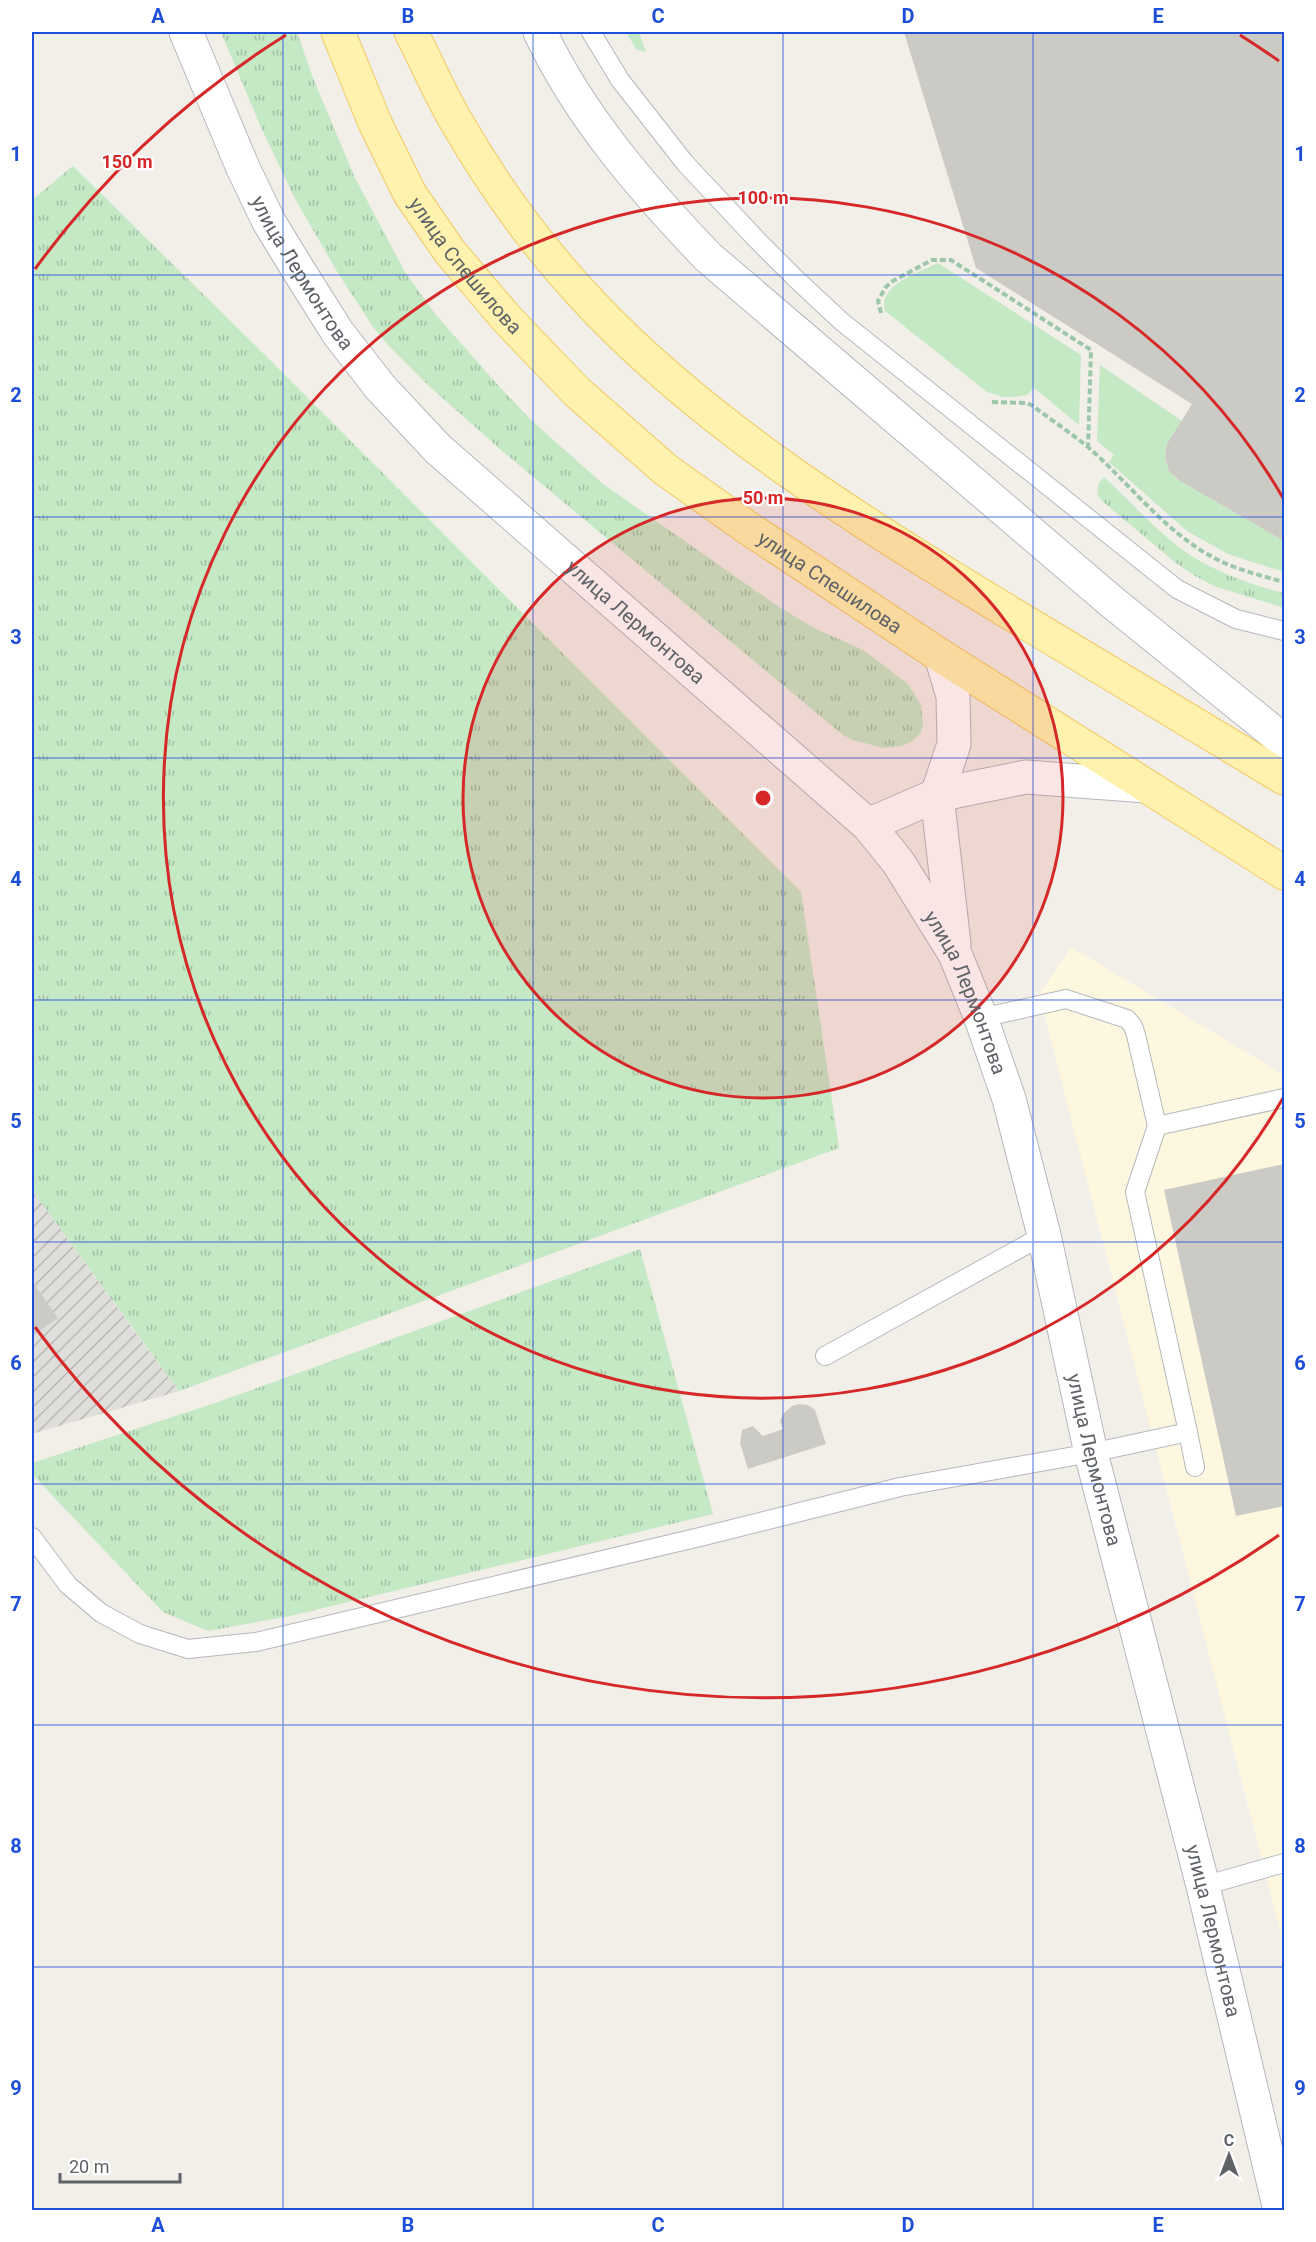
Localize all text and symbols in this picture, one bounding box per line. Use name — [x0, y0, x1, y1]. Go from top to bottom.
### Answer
text: A — [151, 4, 165, 28]
text: B — [402, 4, 414, 28]
text: C — [651, 4, 665, 28]
text: D — [902, 4, 915, 28]
text: E — [1152, 4, 1164, 28]
text: 1 — [10, 142, 22, 166]
text: 1 — [1294, 142, 1306, 166]
text: 150 m — [101, 151, 153, 172]
text: 100 m — [737, 187, 789, 208]
street label: улица Лермонтова — [246, 192, 359, 355]
street label: улица Спешилова — [404, 193, 527, 339]
text: 2 — [10, 383, 22, 407]
text: 2 — [1294, 383, 1306, 407]
text: 50 m — [743, 487, 783, 508]
street label: улица Спешилова — [753, 526, 907, 639]
street label: улица Лермонтова — [561, 555, 710, 689]
text: 3 — [10, 625, 22, 649]
text: 3 — [1294, 625, 1306, 649]
centre of rings — [753, 788, 773, 808]
text: 4 — [10, 867, 22, 891]
text: 4 — [1294, 867, 1306, 891]
street label: улица Лермонтова — [919, 906, 1012, 1077]
text: 5 — [10, 1109, 22, 1133]
text: 5 — [1294, 1109, 1306, 1133]
text: 6 — [10, 1351, 22, 1375]
text: 6 — [1294, 1351, 1306, 1375]
street label: улица Лермонтова — [1062, 1371, 1127, 1549]
text: 7 — [10, 1592, 22, 1616]
text: 7 — [1294, 1592, 1306, 1616]
text: 8 — [10, 1834, 22, 1858]
text: 8 — [1294, 1834, 1306, 1858]
street label: улица Лермонтова — [1181, 1842, 1246, 2020]
text: 9 — [10, 2076, 22, 2100]
text: 9 — [1294, 2076, 1306, 2100]
north arrow — [1199, 2125, 1259, 2185]
text: С — [1224, 2131, 1234, 2150]
scale bar — [60, 2146, 180, 2184]
text: 20 m — [69, 2156, 109, 2177]
text: A — [151, 2213, 165, 2237]
text: B — [402, 2213, 414, 2237]
text: C — [651, 2213, 665, 2237]
text: D — [902, 2213, 915, 2237]
text: E — [1152, 2213, 1164, 2237]

